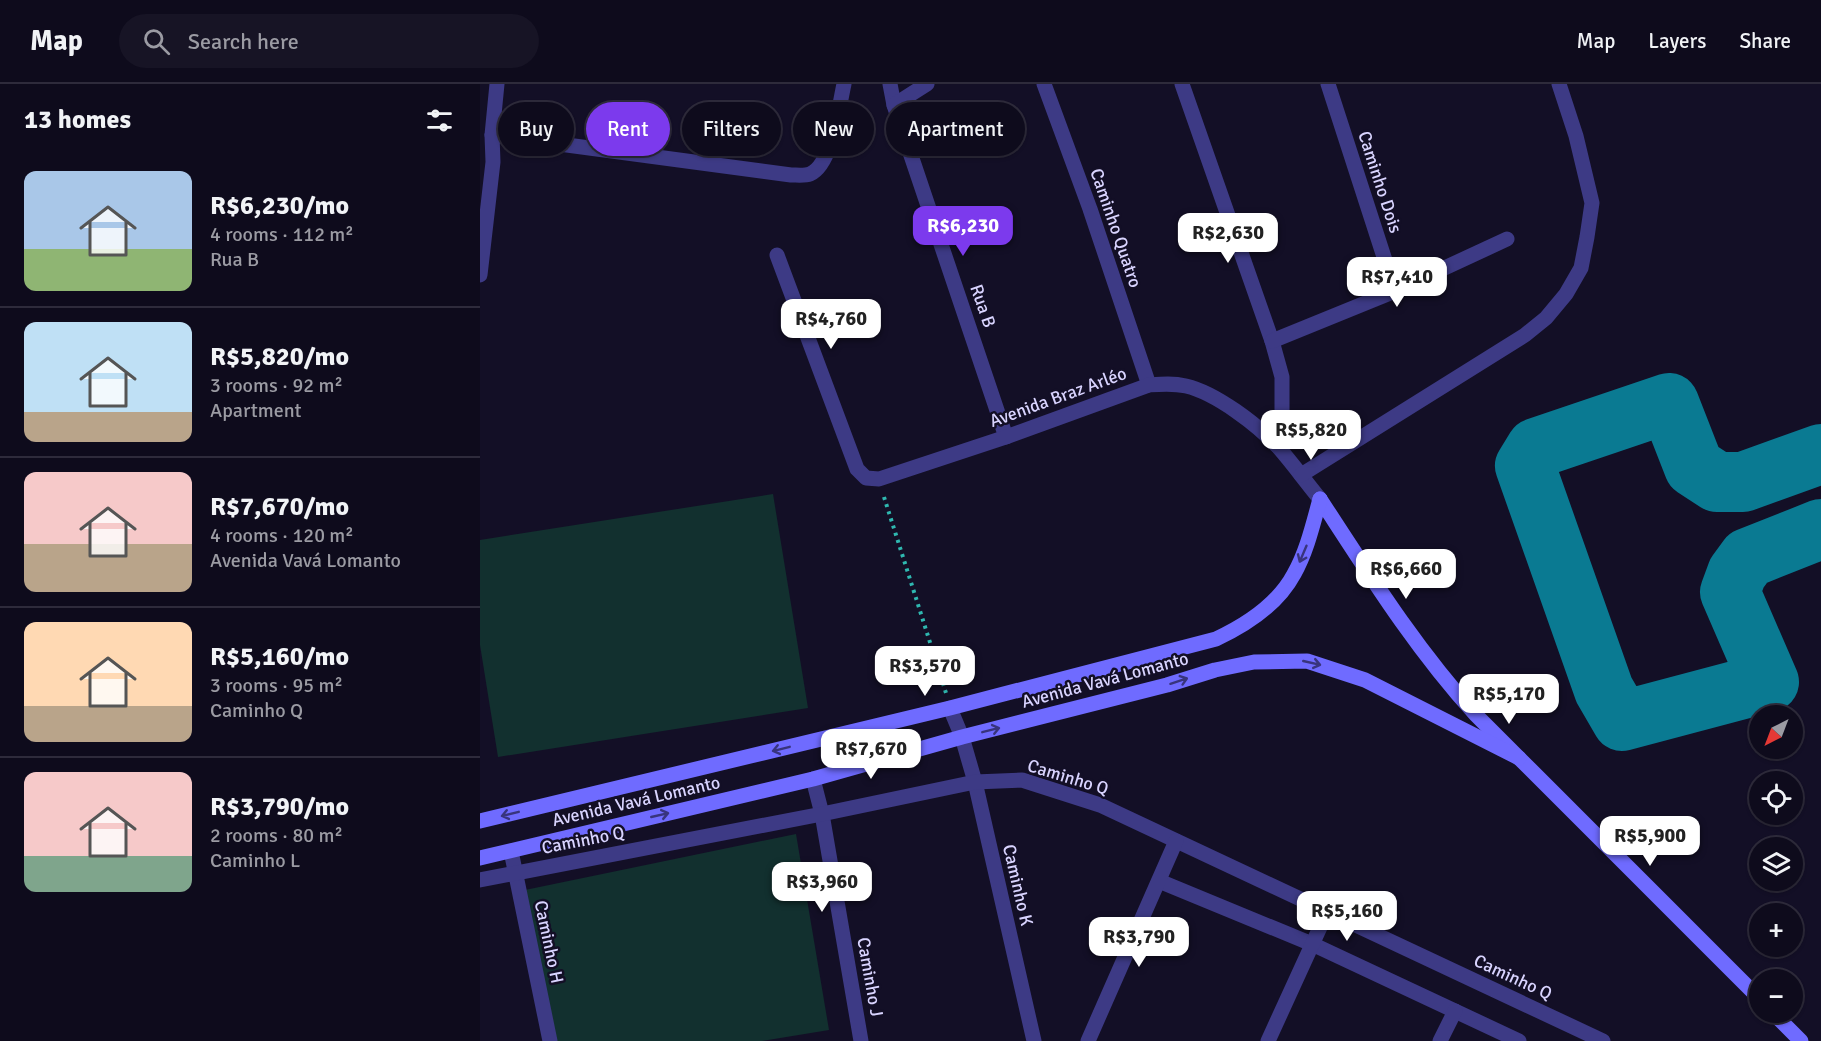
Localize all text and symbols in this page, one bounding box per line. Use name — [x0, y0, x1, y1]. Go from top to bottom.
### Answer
search box — [119, 14, 539, 68]
text: Map — [30, 24, 83, 58]
icon: search — [140, 25, 173, 58]
text: Search here — [188, 28, 299, 55]
text: Map — [1577, 28, 1615, 54]
text: Layers — [1648, 28, 1706, 54]
text: Share — [1739, 28, 1791, 54]
chip: Buy — [498, 102, 574, 156]
chip: Rent — [586, 102, 670, 156]
chip: Filters — [682, 102, 781, 156]
chip: New — [793, 102, 874, 156]
chip: Apartment — [886, 102, 1025, 156]
text: 13 homes — [24, 104, 131, 136]
icon: filters — [423, 104, 456, 137]
street label: Caminho Dois — [1353, 128, 1407, 236]
street label: Caminho Quatro — [1085, 166, 1147, 290]
text: R$6,230/mo — [210, 190, 349, 222]
icon: home — [72, 195, 144, 267]
pin: R$6,230 — [908, 206, 1018, 257]
text: R$6,230 — [927, 213, 999, 238]
pin: R$2,630 — [1173, 213, 1283, 264]
text: R$2,630 — [1192, 220, 1264, 245]
text: 4 rooms · 112 m² — [210, 222, 354, 247]
text: Rua B — [210, 247, 259, 272]
pin: R$7,410 — [1342, 257, 1452, 308]
text: R$7,410 — [1361, 264, 1433, 289]
street label: Rua B — [965, 281, 1001, 331]
pin: R$4,760 — [776, 299, 886, 350]
text: R$4,760 — [795, 306, 867, 331]
text: R$5,820/mo — [210, 341, 349, 373]
icon: home — [72, 346, 144, 418]
street label: Avenida Braz Arléo — [986, 362, 1130, 432]
text: 3 rooms · 92 m² — [210, 373, 343, 398]
text: Apartment — [210, 398, 302, 423]
pin: R$5,820 — [1256, 410, 1366, 461]
text: R$5,820 — [1275, 417, 1347, 442]
text: R$7,670/mo — [210, 491, 349, 523]
icon: home — [72, 496, 144, 568]
text: 4 rooms · 120 m² — [210, 523, 354, 548]
one-way arrow — [1297, 545, 1308, 563]
text: Avenida Vavá Lomanto — [210, 548, 401, 573]
pin: R$6,660 — [1351, 549, 1461, 600]
text: R$6,660 — [1370, 556, 1442, 581]
text: R$5,160/mo — [210, 641, 349, 673]
icon: home — [72, 646, 144, 718]
pin: R$3,570 — [870, 646, 980, 697]
street label: Avenida Vavá Lomanto — [1019, 647, 1191, 713]
text: R$3,570 — [889, 653, 961, 678]
one-way arrow — [1303, 658, 1322, 670]
text: 3 rooms · 95 m² — [210, 673, 343, 698]
pin: R$5,170 — [1454, 674, 1564, 725]
one-way arrow — [1169, 675, 1188, 686]
text: R$5,170 — [1473, 681, 1545, 706]
text: Caminho Q — [210, 698, 303, 723]
north arrow — [1749, 705, 1803, 759]
map controls — [1749, 705, 1803, 1023]
one-way arrow — [981, 724, 1000, 736]
pin: R$7,670 — [816, 729, 926, 780]
text: R$7,670 — [835, 736, 907, 761]
one-way arrow — [772, 743, 791, 755]
street label: Caminho Q — [1025, 754, 1111, 800]
street label: Avenida Vavá Lomanto — [550, 771, 722, 831]
button: locate — [1749, 771, 1803, 825]
text: R$3,790/mo — [210, 791, 349, 823]
icon: home — [72, 796, 144, 868]
one-way arrow — [501, 809, 520, 821]
one-way arrow — [650, 809, 669, 821]
pin: R$5,900 — [1595, 816, 1705, 867]
street label: Caminho Q — [540, 821, 626, 859]
text: 2 rooms · 80 m² — [210, 823, 343, 848]
text: R$5,900 — [1614, 823, 1686, 848]
button: layers — [1749, 837, 1803, 891]
street label: Caminho K — [998, 842, 1038, 928]
text: Caminho L — [210, 848, 300, 873]
pin: R$3,960 — [767, 862, 877, 913]
text: R$3,960 — [786, 869, 858, 894]
pin: R$5,160 — [1292, 891, 1402, 942]
text: R$5,160 — [1311, 898, 1383, 923]
street label: Caminho H — [529, 899, 569, 985]
button: + — [1749, 903, 1803, 957]
pin: R$3,790 — [1084, 917, 1194, 968]
text: R$3,790 — [1103, 924, 1175, 949]
street label: Caminho J — [852, 936, 888, 1018]
street label: Caminho Q — [1470, 949, 1556, 1005]
button: − — [1749, 969, 1803, 1023]

